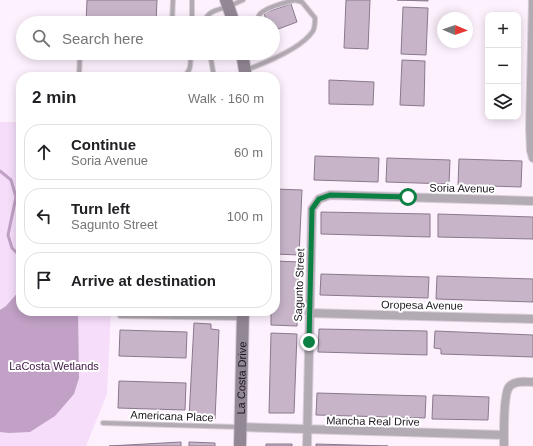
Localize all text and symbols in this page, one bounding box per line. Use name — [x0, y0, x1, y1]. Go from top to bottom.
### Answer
north arrow — [437, 12, 473, 48]
map controls — [485, 12, 521, 120]
button: + — [485, 12, 521, 48]
search box — [16, 16, 280, 60]
icon: search — [30, 27, 52, 49]
text: Search here — [62, 30, 144, 47]
button: − — [485, 48, 521, 84]
button: layers — [485, 84, 521, 120]
text: 2 min — [32, 88, 76, 107]
text: Walk · 160 m — [188, 91, 264, 106]
text: Continue — [71, 136, 136, 153]
icon: ahead — [33, 141, 55, 163]
text: 60 m — [234, 145, 263, 160]
text: Soria Avenue — [71, 153, 148, 168]
street label: Soria Avenue — [429, 181, 495, 195]
route start — [399, 188, 417, 206]
text: Turn left — [71, 200, 130, 217]
icon: left — [33, 205, 55, 227]
text: 100 m — [227, 209, 263, 224]
text: Sagunto Street — [71, 217, 158, 232]
street label: Sagunto Street — [292, 248, 306, 322]
icon: arrive — [33, 269, 55, 291]
text: Arrive at destination — [71, 272, 216, 289]
street label: Oropesa Avenue — [381, 298, 463, 312]
route end — [300, 333, 318, 351]
street label: La Costa Drive — [235, 341, 248, 415]
park label: LaCosta Wetlands — [9, 360, 99, 372]
street label: Americana Place — [130, 409, 214, 423]
street label: Mancha Real Drive — [326, 414, 420, 428]

